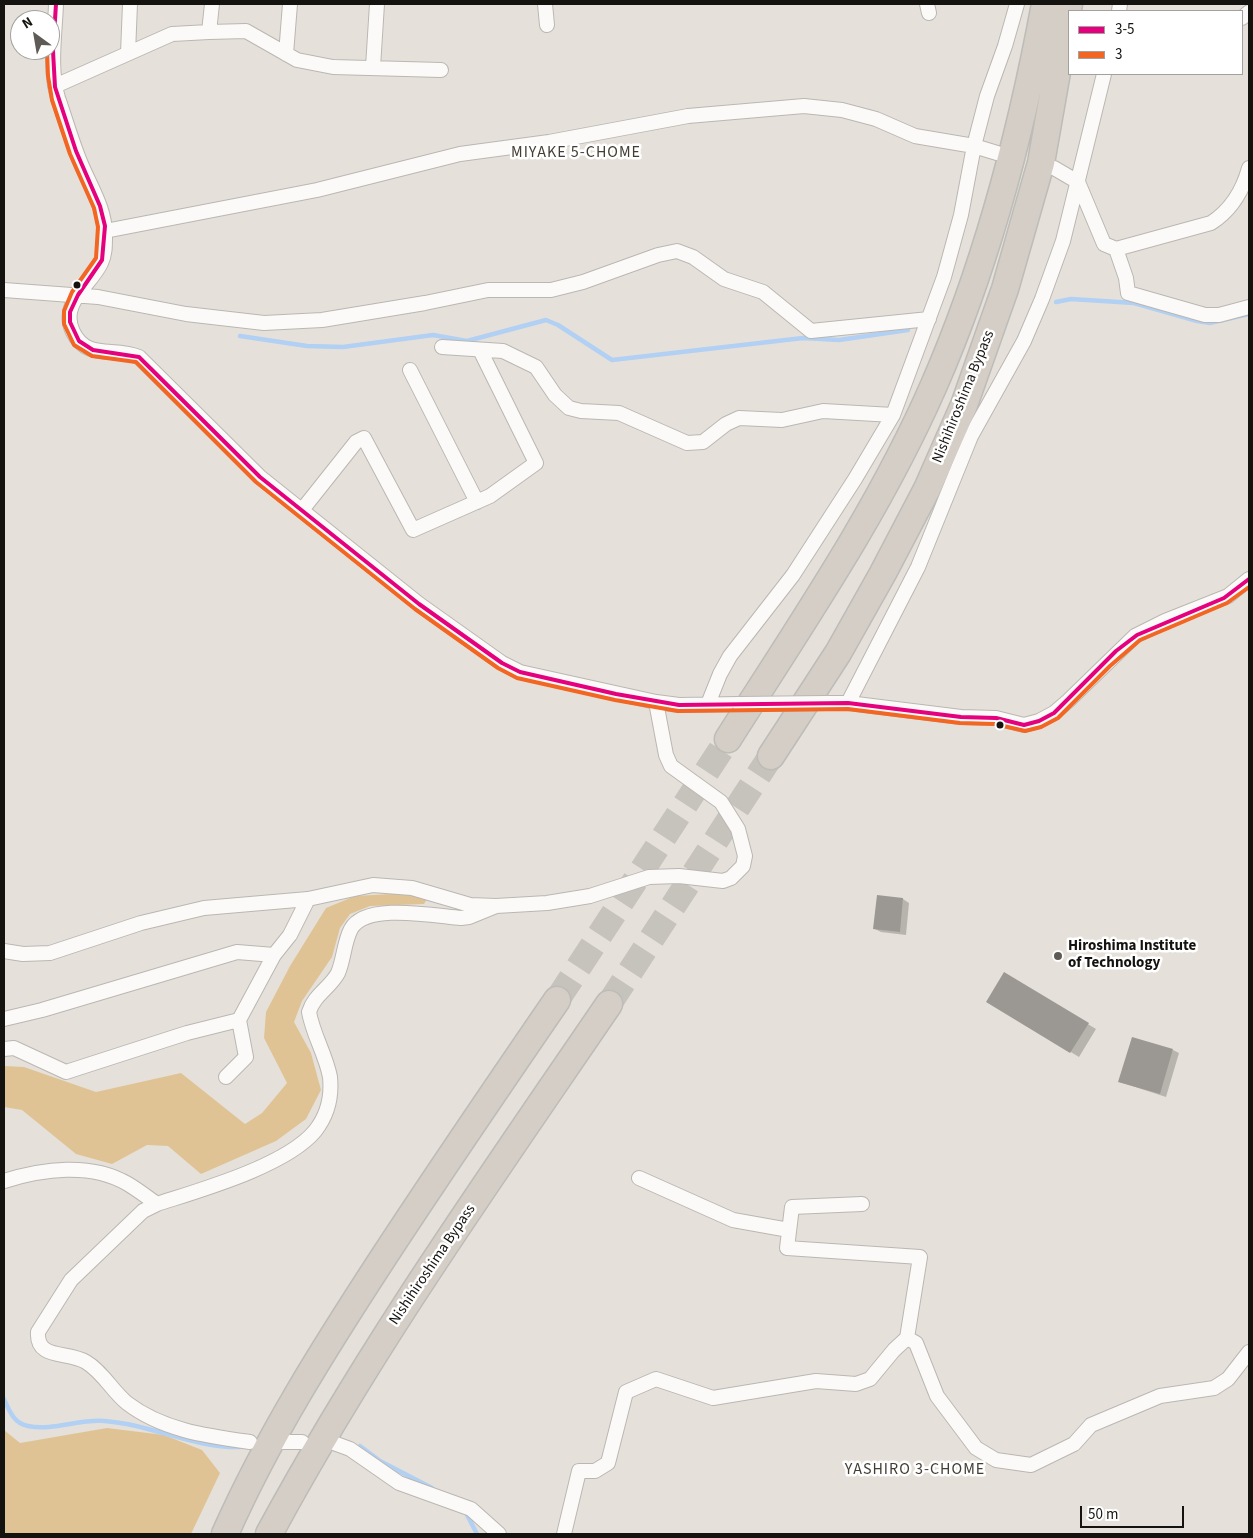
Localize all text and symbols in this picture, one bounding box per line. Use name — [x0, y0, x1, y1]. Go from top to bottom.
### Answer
north arrow — [10, 10, 60, 60]
legend — [1068, 10, 1243, 75]
text: N — [18, 12, 37, 34]
text: 3-5 — [1115, 19, 1135, 40]
text: 3 — [1115, 44, 1122, 65]
district label: MIYAKE 5-CHOME — [509, 143, 643, 163]
unlabelled marker — [72, 280, 82, 290]
street label: Nishihiroshima Bypass — [929, 328, 999, 466]
unlabelled marker — [995, 720, 1005, 730]
place label: Hiroshima Institute of Technology — [1068, 938, 1196, 973]
marker: Hiroshima Institute of Technology — [1052, 950, 1064, 962]
street label: Nishihiroshima Bypass — [386, 1201, 480, 1329]
district label: YASHIRO 3-CHOME — [843, 1460, 987, 1480]
scale bar — [1083, 1496, 1187, 1528]
text: 50 m — [1088, 1504, 1118, 1525]

